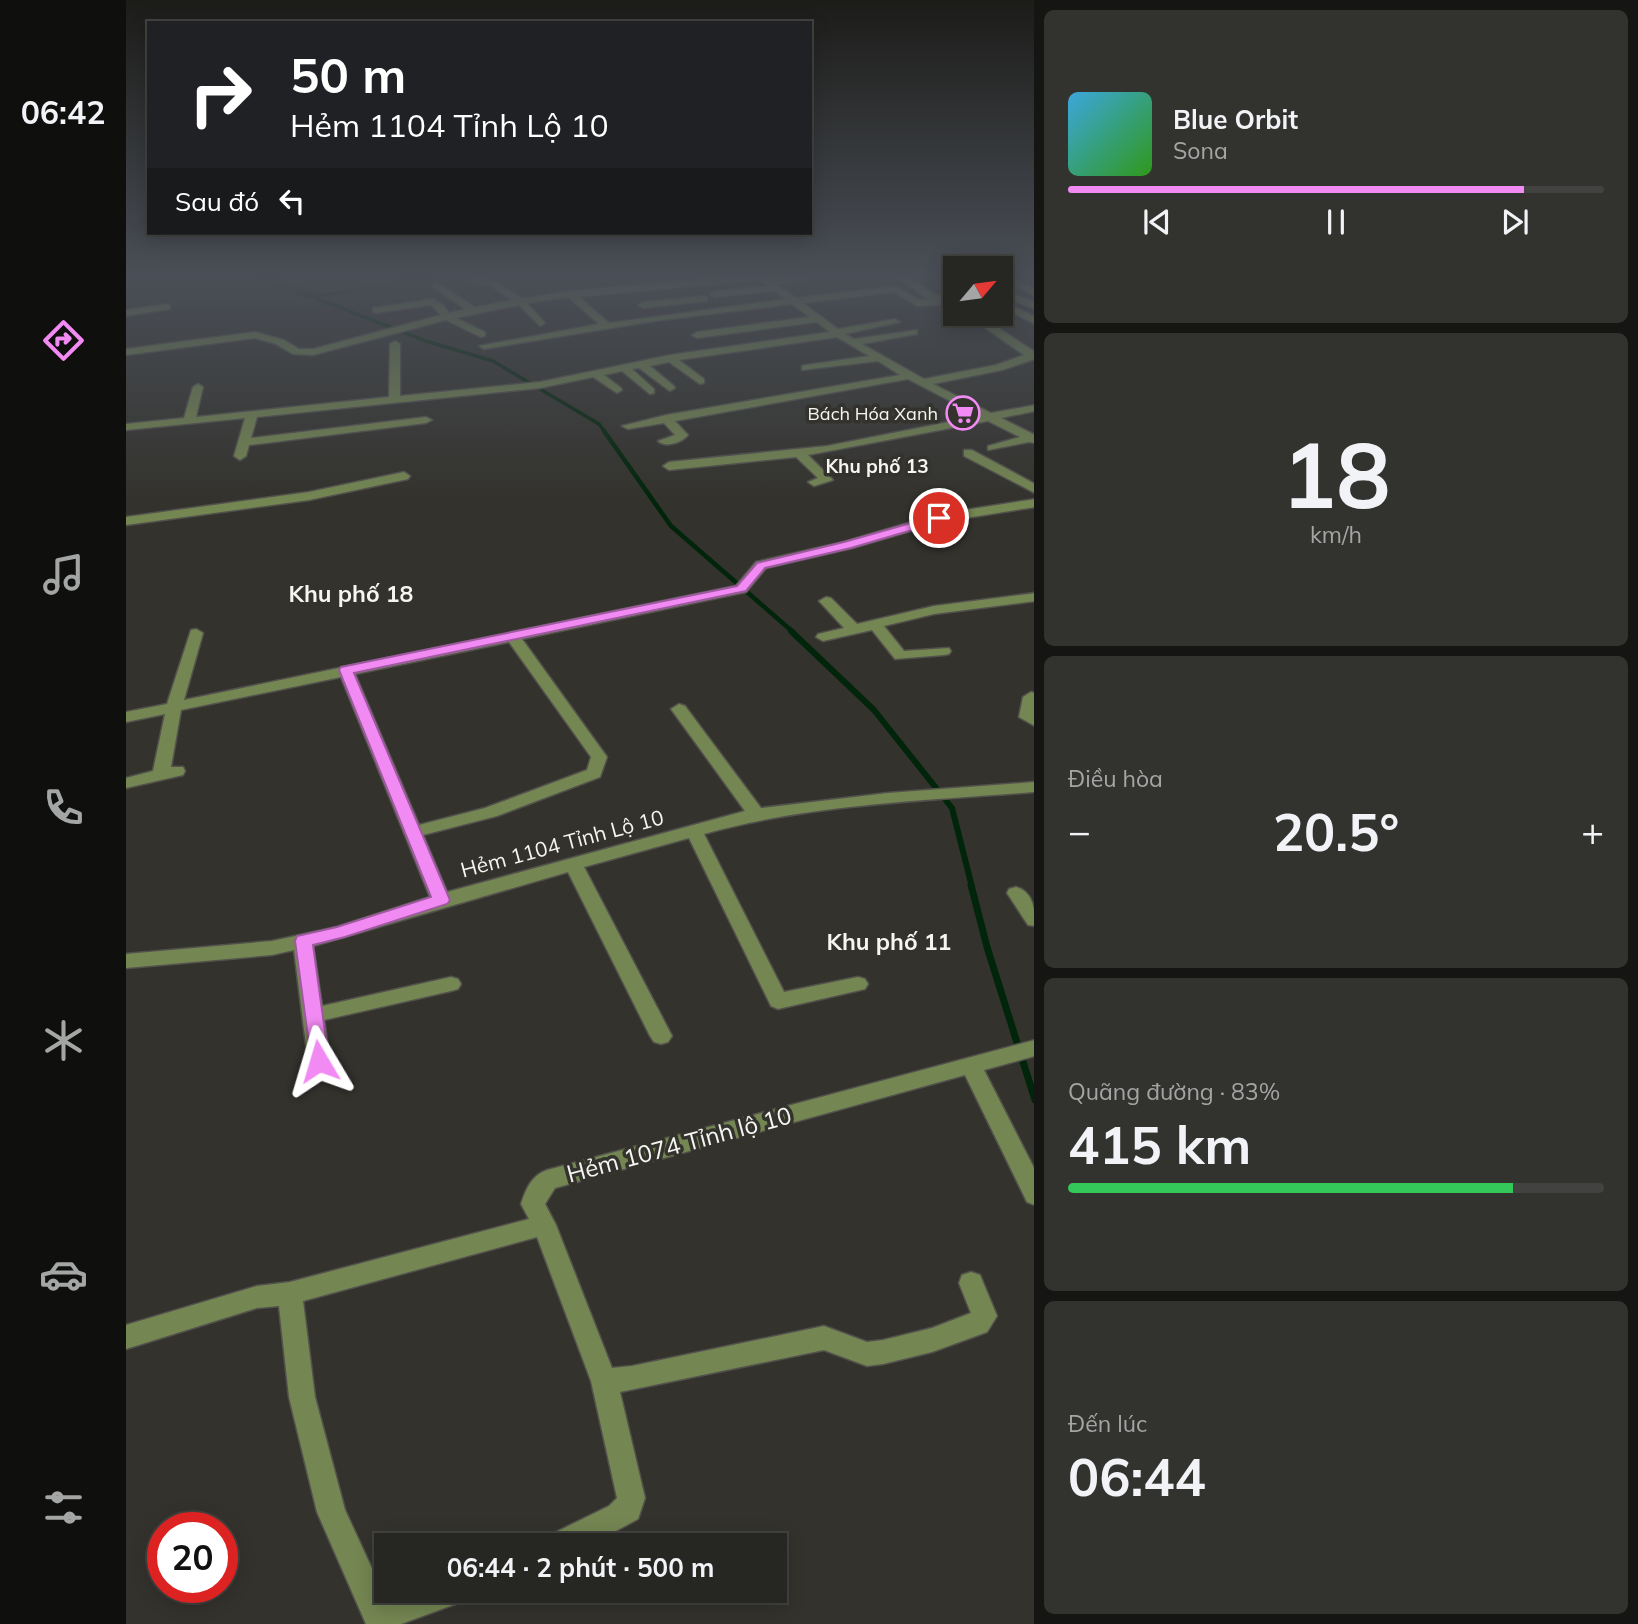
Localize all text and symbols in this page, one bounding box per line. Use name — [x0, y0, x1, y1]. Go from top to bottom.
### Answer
text: 50 m — [290, 44, 406, 105]
icon: right — [175, 49, 266, 140]
text: 06:42 — [21, 92, 105, 132]
text: Blue Orbit — [1173, 103, 1298, 136]
text: Hẻm 1104 Tỉnh Lộ 10 — [290, 105, 609, 145]
text: Sona — [1173, 136, 1228, 165]
icon: left — [273, 182, 311, 220]
text: Sau đó — [175, 185, 259, 218]
icon: previous — [1138, 203, 1176, 241]
icon: pause — [1317, 203, 1355, 241]
icon: next — [1496, 203, 1534, 241]
north arrow — [943, 256, 1013, 326]
map controls — [943, 256, 1013, 326]
icon: directions — [39, 316, 88, 365]
supermarket icon: Bách Hóa Xanh — [944, 394, 982, 432]
place label: Bách Hóa Xanh — [808, 402, 938, 425]
text: 18 — [1281, 417, 1391, 531]
district label: Khu phố 13 — [825, 454, 929, 478]
pin — [909, 488, 969, 548]
icon: arrive — [920, 499, 958, 537]
text: km/h — [1310, 520, 1362, 549]
icon: music — [39, 550, 88, 599]
district label: Khu phố 18 — [289, 579, 413, 608]
text: Điều hòa — [1068, 764, 1163, 793]
icon: phone — [39, 783, 88, 832]
text: 20.5° — [1273, 799, 1399, 864]
street label: Hẻm 1104 Tỉnh Lộ 10 — [458, 803, 666, 883]
text: − — [1068, 807, 1091, 855]
text: + — [1581, 807, 1604, 855]
district label: Khu phố 11 — [827, 927, 951, 956]
icon: climate — [39, 1016, 88, 1065]
position arrow — [282, 1024, 356, 1098]
text: Quãng đường · 83% — [1068, 1077, 1280, 1106]
street label: Hẻm 1074 Tỉnh lộ 10 — [563, 1100, 795, 1188]
text: 415 km — [1068, 1112, 1251, 1177]
icon: car — [39, 1250, 88, 1299]
text: Đến lúc — [1068, 1409, 1147, 1438]
text: 06:44 — [1068, 1444, 1206, 1509]
icon: filters — [39, 1483, 88, 1532]
speed limit sign: 20 — [147, 1512, 238, 1603]
text: 06:44 · 2 phút · 500 m — [447, 1551, 714, 1584]

